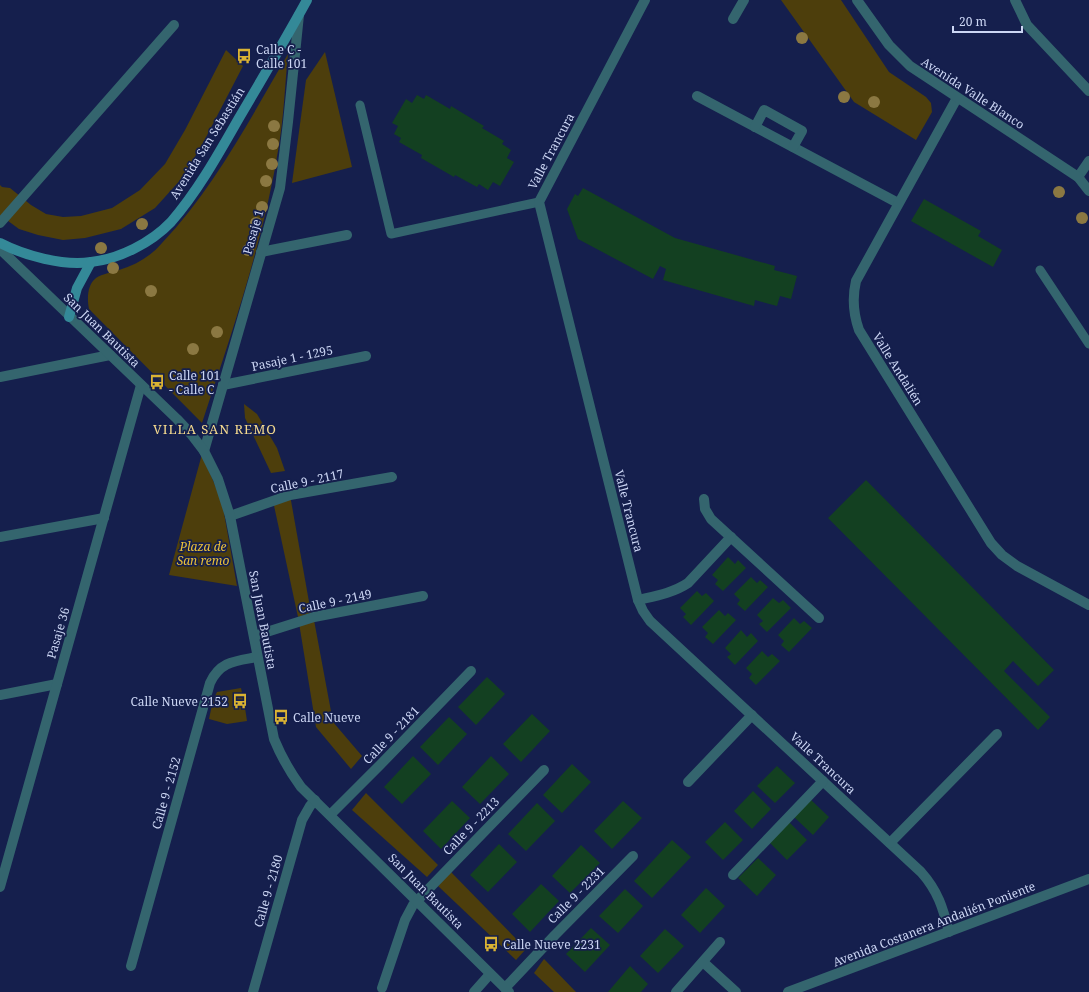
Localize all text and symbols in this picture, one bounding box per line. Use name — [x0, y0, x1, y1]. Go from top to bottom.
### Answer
scale bar — [953, 8, 1022, 34]
text: 20 m — [959, 13, 987, 30]
place label: Calle C - Calle 101 — [256, 41, 307, 72]
bus stop icon: Calle C - Calle 101 — [235, 47, 253, 65]
street label: Avenida Valle Blanco — [918, 53, 1028, 133]
street label: Avenida San Sebastián — [166, 84, 249, 202]
street label: Valle Trancura — [524, 110, 578, 192]
street label: Pasaje 1 — [238, 208, 268, 256]
street label: San Juan Bautista — [60, 289, 144, 371]
street label: Valle Andalién — [869, 329, 927, 409]
street label: Pasaje 1 - 1295 — [250, 341, 334, 375]
place label: Calle 101 - Calle C — [169, 367, 220, 398]
bus stop icon: Calle 101 - Calle C — [148, 373, 166, 391]
district label: VILLA SAN REMO — [153, 420, 277, 438]
street label: Calle 9 - 2117 — [269, 465, 346, 497]
street label: Valle Trancura — [611, 468, 647, 554]
park label: Plaza de San remo — [177, 538, 229, 569]
street label: San Juan Bautista — [245, 569, 281, 671]
street label: Calle 9 - 2149 — [297, 585, 373, 617]
street label: Pasaje 36 — [43, 605, 74, 661]
bus stop icon: Calle Nueve 2152 — [231, 692, 249, 710]
place label: Calle Nueve 2152 — [130, 693, 228, 710]
street label: Calle 9 - 2181 — [359, 702, 423, 768]
bus stop icon: Calle Nueve — [272, 708, 290, 726]
place label: Calle Nueve — [293, 709, 361, 726]
street label: Valle Trancura — [786, 728, 860, 798]
street label: Calle 9 - 2152 — [148, 755, 184, 831]
street label: Calle 9 - 2213 — [439, 793, 503, 859]
street label: San Juan Bautista — [385, 850, 468, 933]
street label: Calle 9 - 2180 — [250, 853, 287, 929]
street label: Calle 9 - 2231 — [544, 863, 608, 927]
street label: Avenida Costanera Andalién Poniente — [830, 877, 1038, 971]
bus stop icon: Calle Nueve 2231 — [482, 935, 500, 953]
place label: Calle Nueve 2231 — [503, 936, 601, 953]

